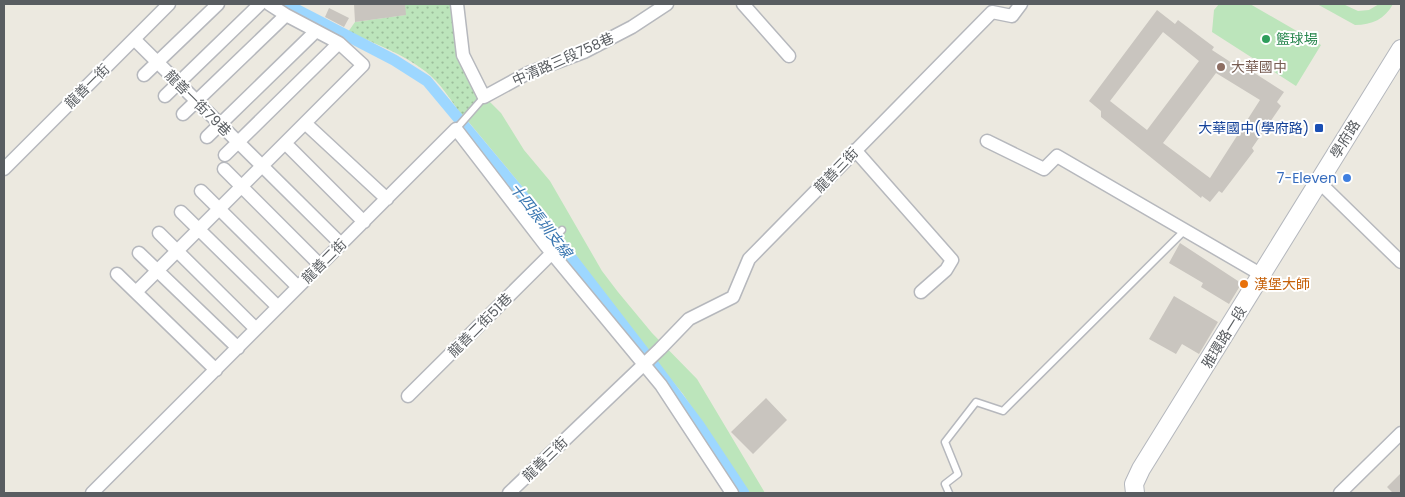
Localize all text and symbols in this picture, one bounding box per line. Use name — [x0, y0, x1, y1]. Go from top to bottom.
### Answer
street label: 中清路三段758巷 — [509, 28, 617, 90]
place label: 籃球場 — [1276, 29, 1318, 49]
marker: 籃球場 — [1260, 33, 1272, 45]
place label: 大華國中 — [1231, 57, 1287, 77]
street label: 龍善一街 — [60, 59, 114, 113]
marker: 大華國中 — [1215, 61, 1227, 73]
street label: 龍善一街79巷 — [160, 65, 236, 141]
street label: 學府路 — [1325, 116, 1365, 162]
place label: 大華國中(學府路) — [1198, 118, 1309, 138]
marker: 大華國中(學府路) — [1313, 122, 1325, 134]
street label: 龍善三街 — [809, 143, 863, 197]
place label: 7-Eleven — [1277, 168, 1337, 188]
marker: 7-Eleven — [1341, 172, 1353, 184]
water label: 十四張圳支線 — [505, 178, 578, 263]
street label: 龍善二街 — [297, 234, 351, 288]
place label: 漢堡大師 — [1254, 274, 1310, 294]
marker: 漢堡大師 — [1238, 278, 1250, 290]
street label: 龍善二街51巷 — [443, 288, 517, 362]
street label: 雅環路一段 — [1197, 302, 1251, 372]
street label: 龍善三街 — [518, 432, 572, 486]

